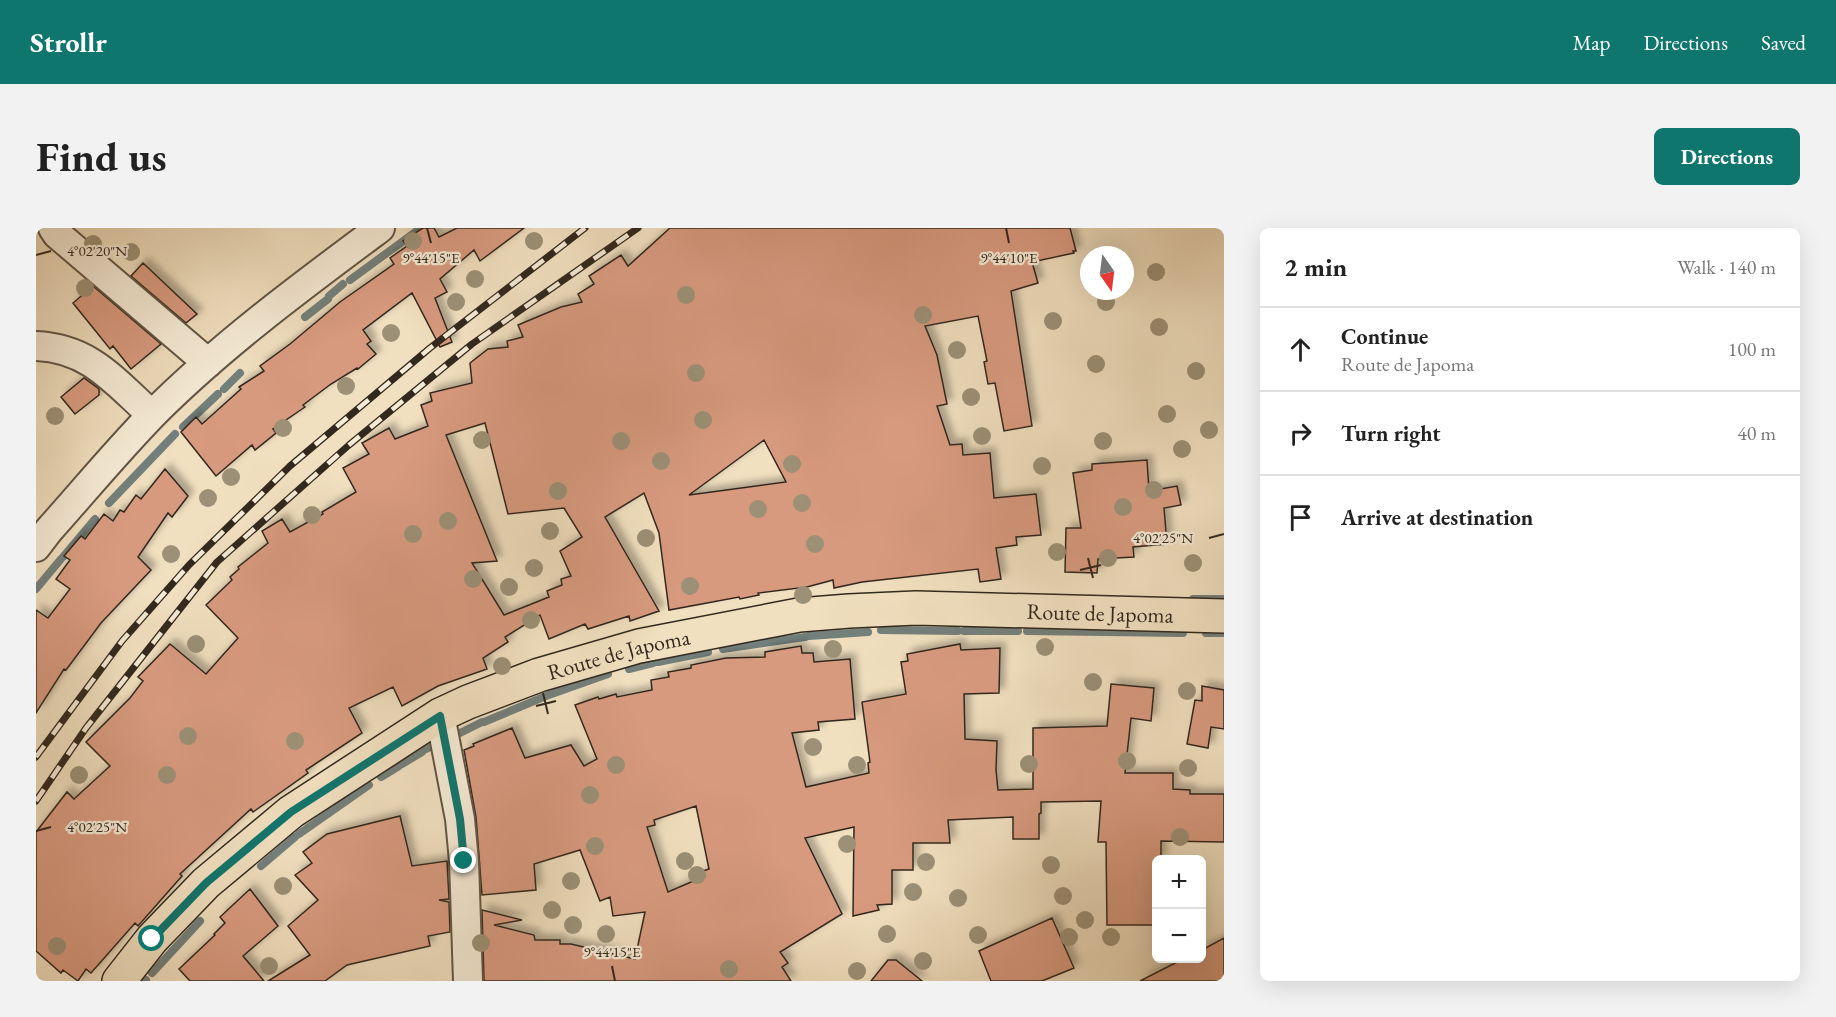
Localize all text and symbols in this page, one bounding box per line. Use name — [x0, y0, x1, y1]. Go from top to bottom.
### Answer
text: Strollr — [30, 24, 107, 60]
text: Map — [1573, 29, 1610, 56]
text: Directions — [1643, 29, 1728, 56]
text: Saved — [1761, 29, 1806, 56]
button: Directions — [1654, 128, 1800, 185]
text: Find us — [36, 129, 167, 184]
text: 4°02'20"N — [67, 241, 127, 260]
north arrow — [1080, 246, 1134, 300]
text: 9°44'15"E — [403, 248, 460, 267]
text: 9°44'10"E — [981, 248, 1038, 267]
text: 2 min — [1284, 250, 1347, 284]
text: Walk · 140 m — [1677, 254, 1776, 280]
text: Continue — [1341, 322, 1428, 351]
icon: ahead — [1284, 333, 1317, 366]
text: 100 m — [1728, 336, 1776, 362]
text: Route de Japoma — [1341, 351, 1474, 377]
icon: right — [1284, 417, 1317, 450]
text: Turn right — [1341, 419, 1440, 448]
text: 40 m — [1737, 420, 1776, 446]
icon: arrive — [1284, 501, 1317, 534]
text: Arrive at destination — [1341, 503, 1533, 532]
text: 4°02'25"N — [1133, 528, 1193, 547]
street label: Route de Japoma — [1026, 596, 1174, 629]
street label: Route de Japoma — [544, 622, 693, 686]
text: 4°02'25"N — [67, 817, 127, 836]
route end — [450, 847, 476, 873]
map controls — [1152, 855, 1206, 963]
button: + — [1152, 855, 1206, 909]
button: − — [1152, 909, 1206, 963]
route start — [138, 925, 164, 951]
text: 9°44'15"E — [584, 942, 641, 961]

